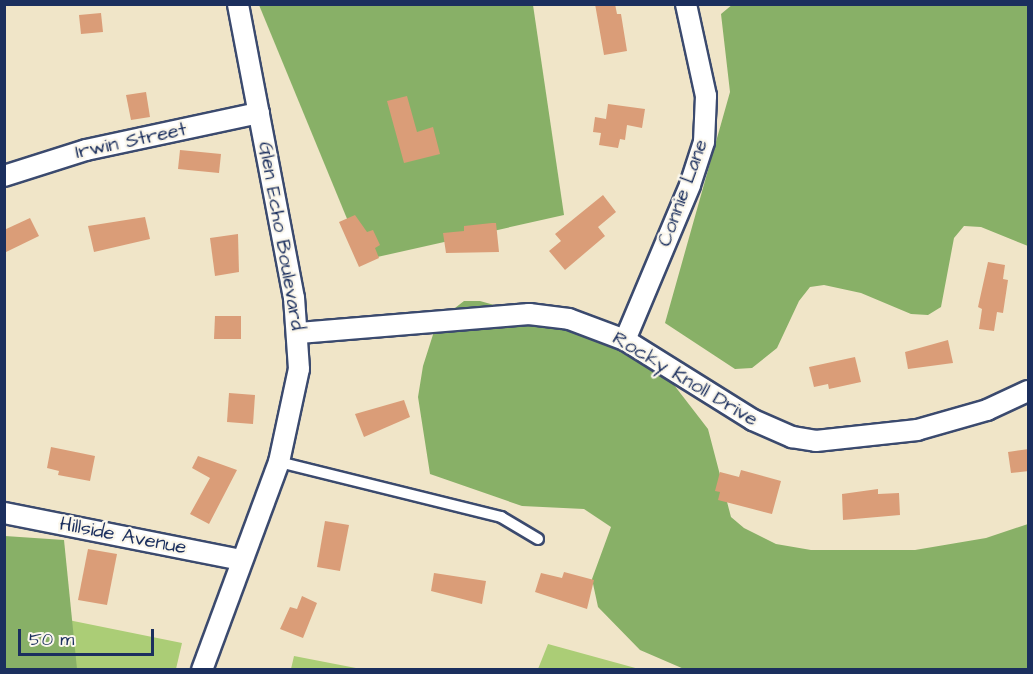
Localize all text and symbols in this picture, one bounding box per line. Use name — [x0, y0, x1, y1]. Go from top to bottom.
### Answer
street label: Irwin Street — [73, 118, 189, 164]
street label: Connie Lane — [653, 136, 713, 250]
street label: Glen Echo Boulevard — [253, 140, 309, 332]
street label: Rocky Knoll Drive — [608, 326, 762, 432]
street label: Hillside Avenue — [58, 512, 188, 560]
scale bar — [21, 617, 158, 655]
text: 50 m — [29, 627, 74, 652]

